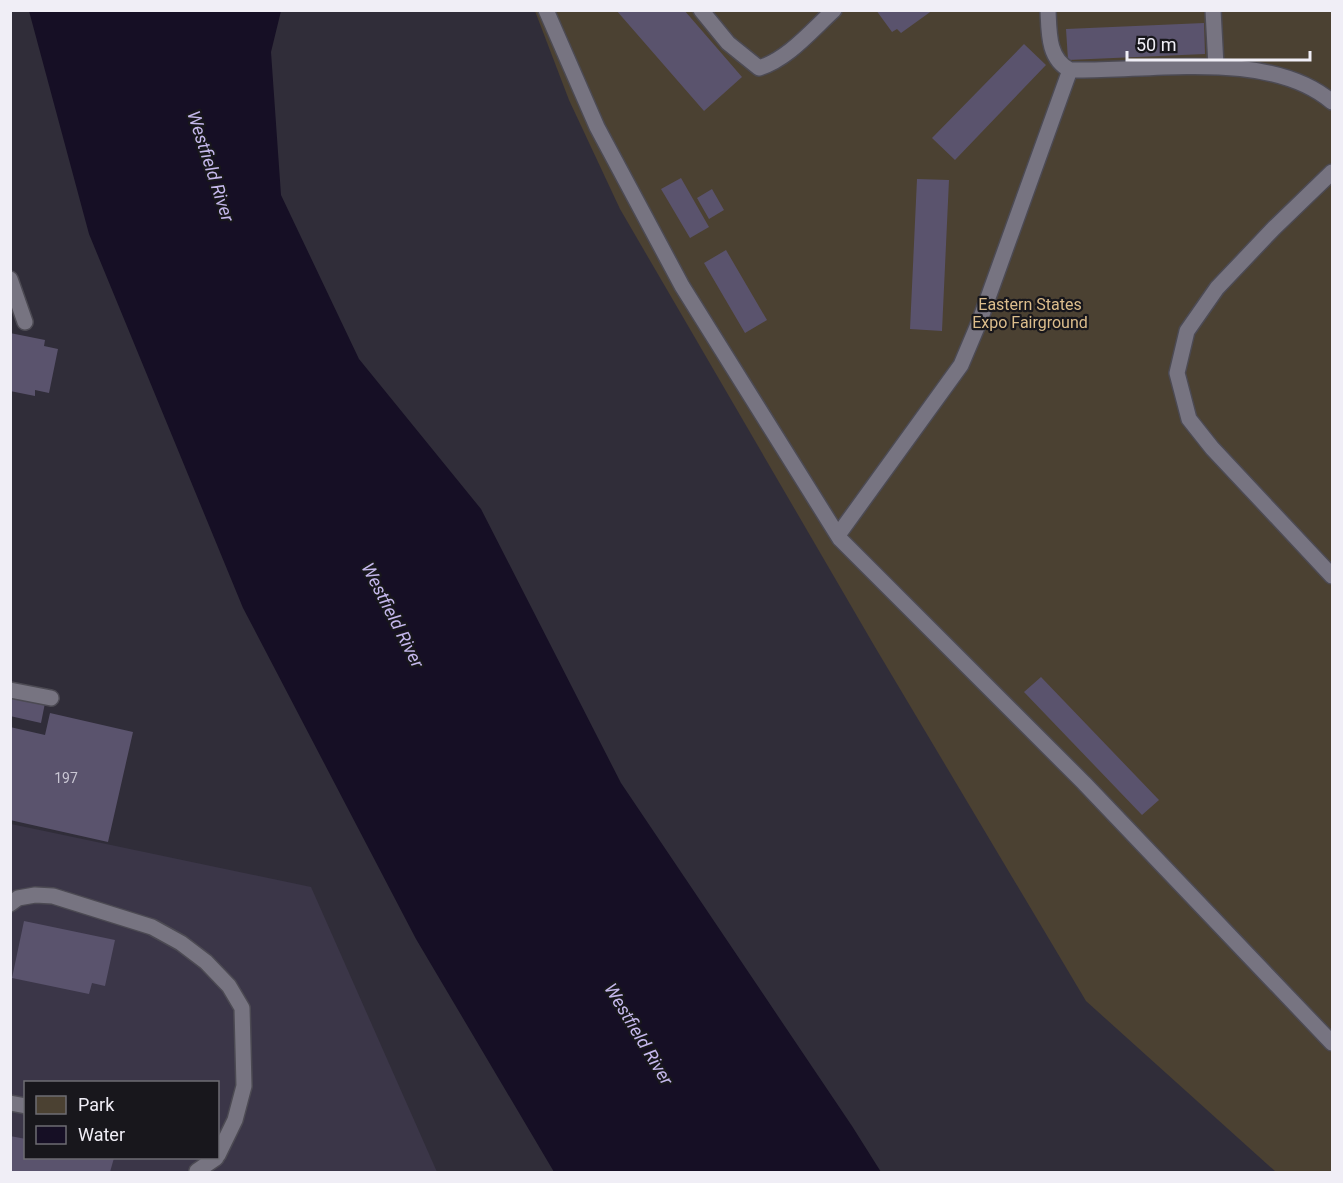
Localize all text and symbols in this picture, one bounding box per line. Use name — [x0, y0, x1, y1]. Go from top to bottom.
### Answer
scale bar — [1127, 24, 1310, 62]
text: 50 m — [1136, 34, 1176, 55]
water label: Westfield River — [183, 108, 239, 225]
park label: Eastern States Expo Fairground — [972, 295, 1088, 332]
water label: Westfield River — [358, 559, 429, 672]
house number: 197 — [54, 770, 78, 786]
water label: Westfield River — [600, 979, 678, 1090]
legend — [24, 1081, 219, 1159]
text: Park — [78, 1094, 115, 1115]
text: Water — [78, 1124, 125, 1145]

